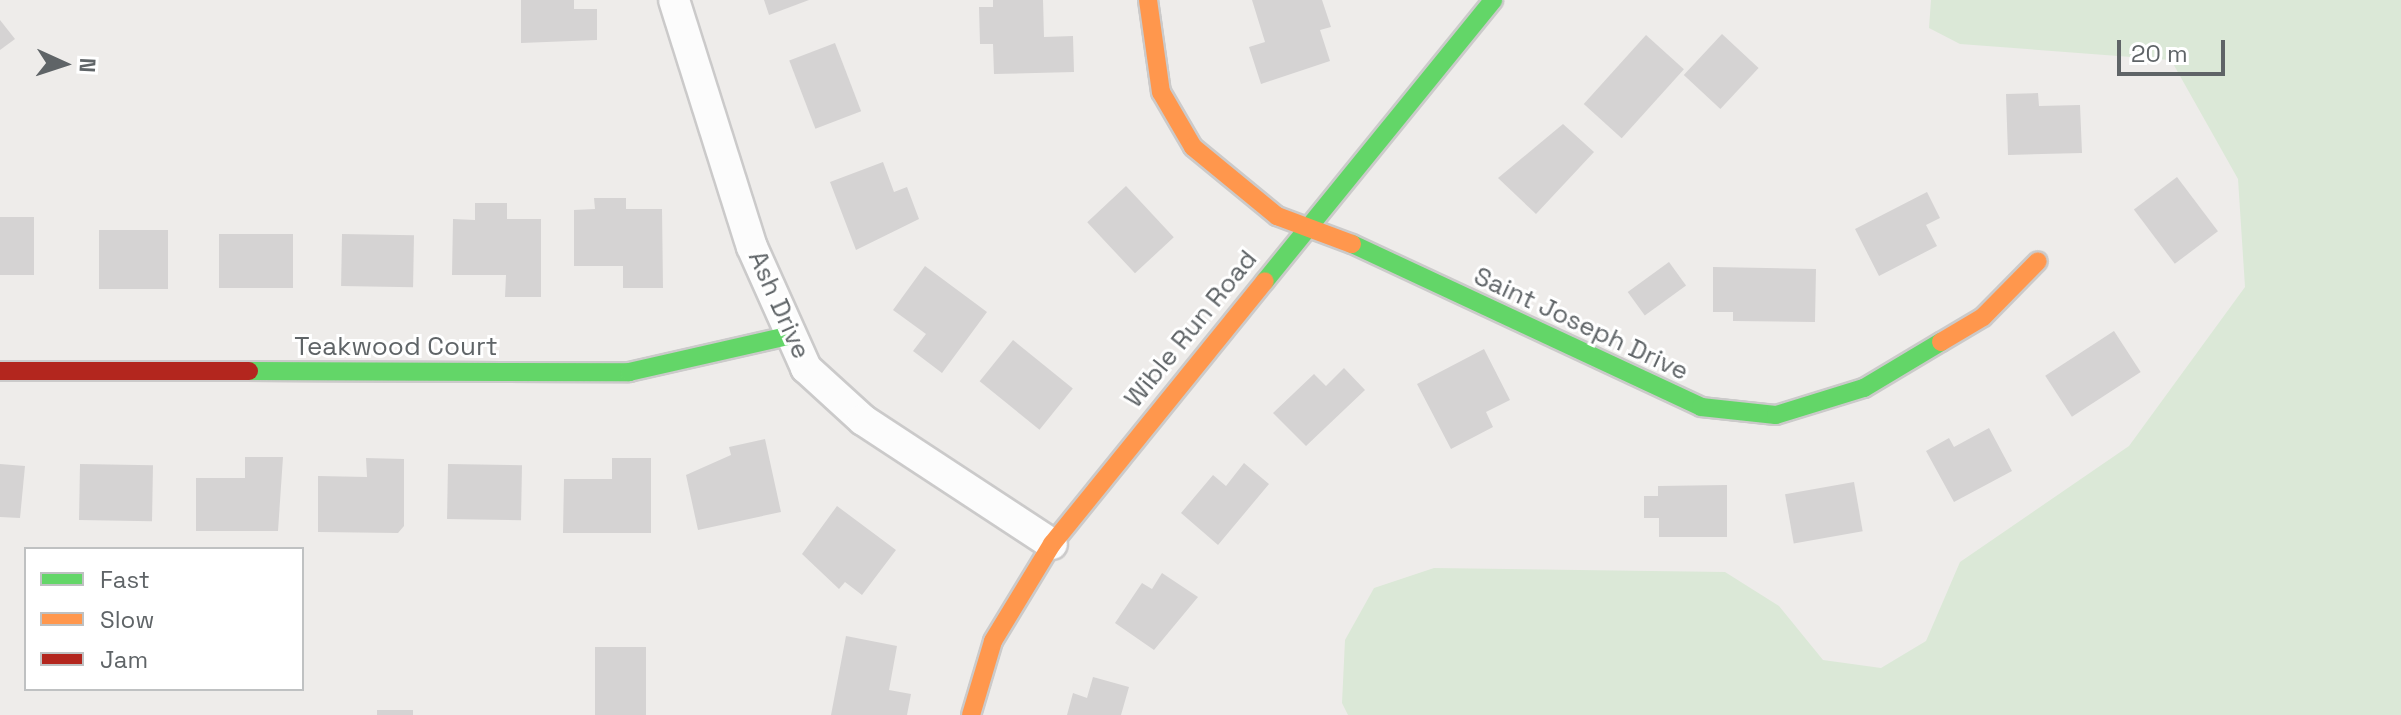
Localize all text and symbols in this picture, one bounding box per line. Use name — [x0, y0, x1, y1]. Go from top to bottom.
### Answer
north arrow — [24, 24, 104, 104]
scale bar — [2121, 24, 2229, 74]
text: 20 m — [2131, 38, 2188, 69]
text: N — [74, 57, 102, 73]
street label: Wible Run Road — [1118, 244, 1264, 414]
street label: Ash Drive — [741, 246, 817, 364]
street label: Saint Joseph Drive — [1469, 261, 1693, 387]
street label: Teakwood Court — [294, 331, 498, 363]
legend — [24, 547, 304, 691]
text: Fast — [100, 564, 150, 595]
text: Slow — [100, 604, 154, 635]
text: Jam — [100, 644, 148, 675]

